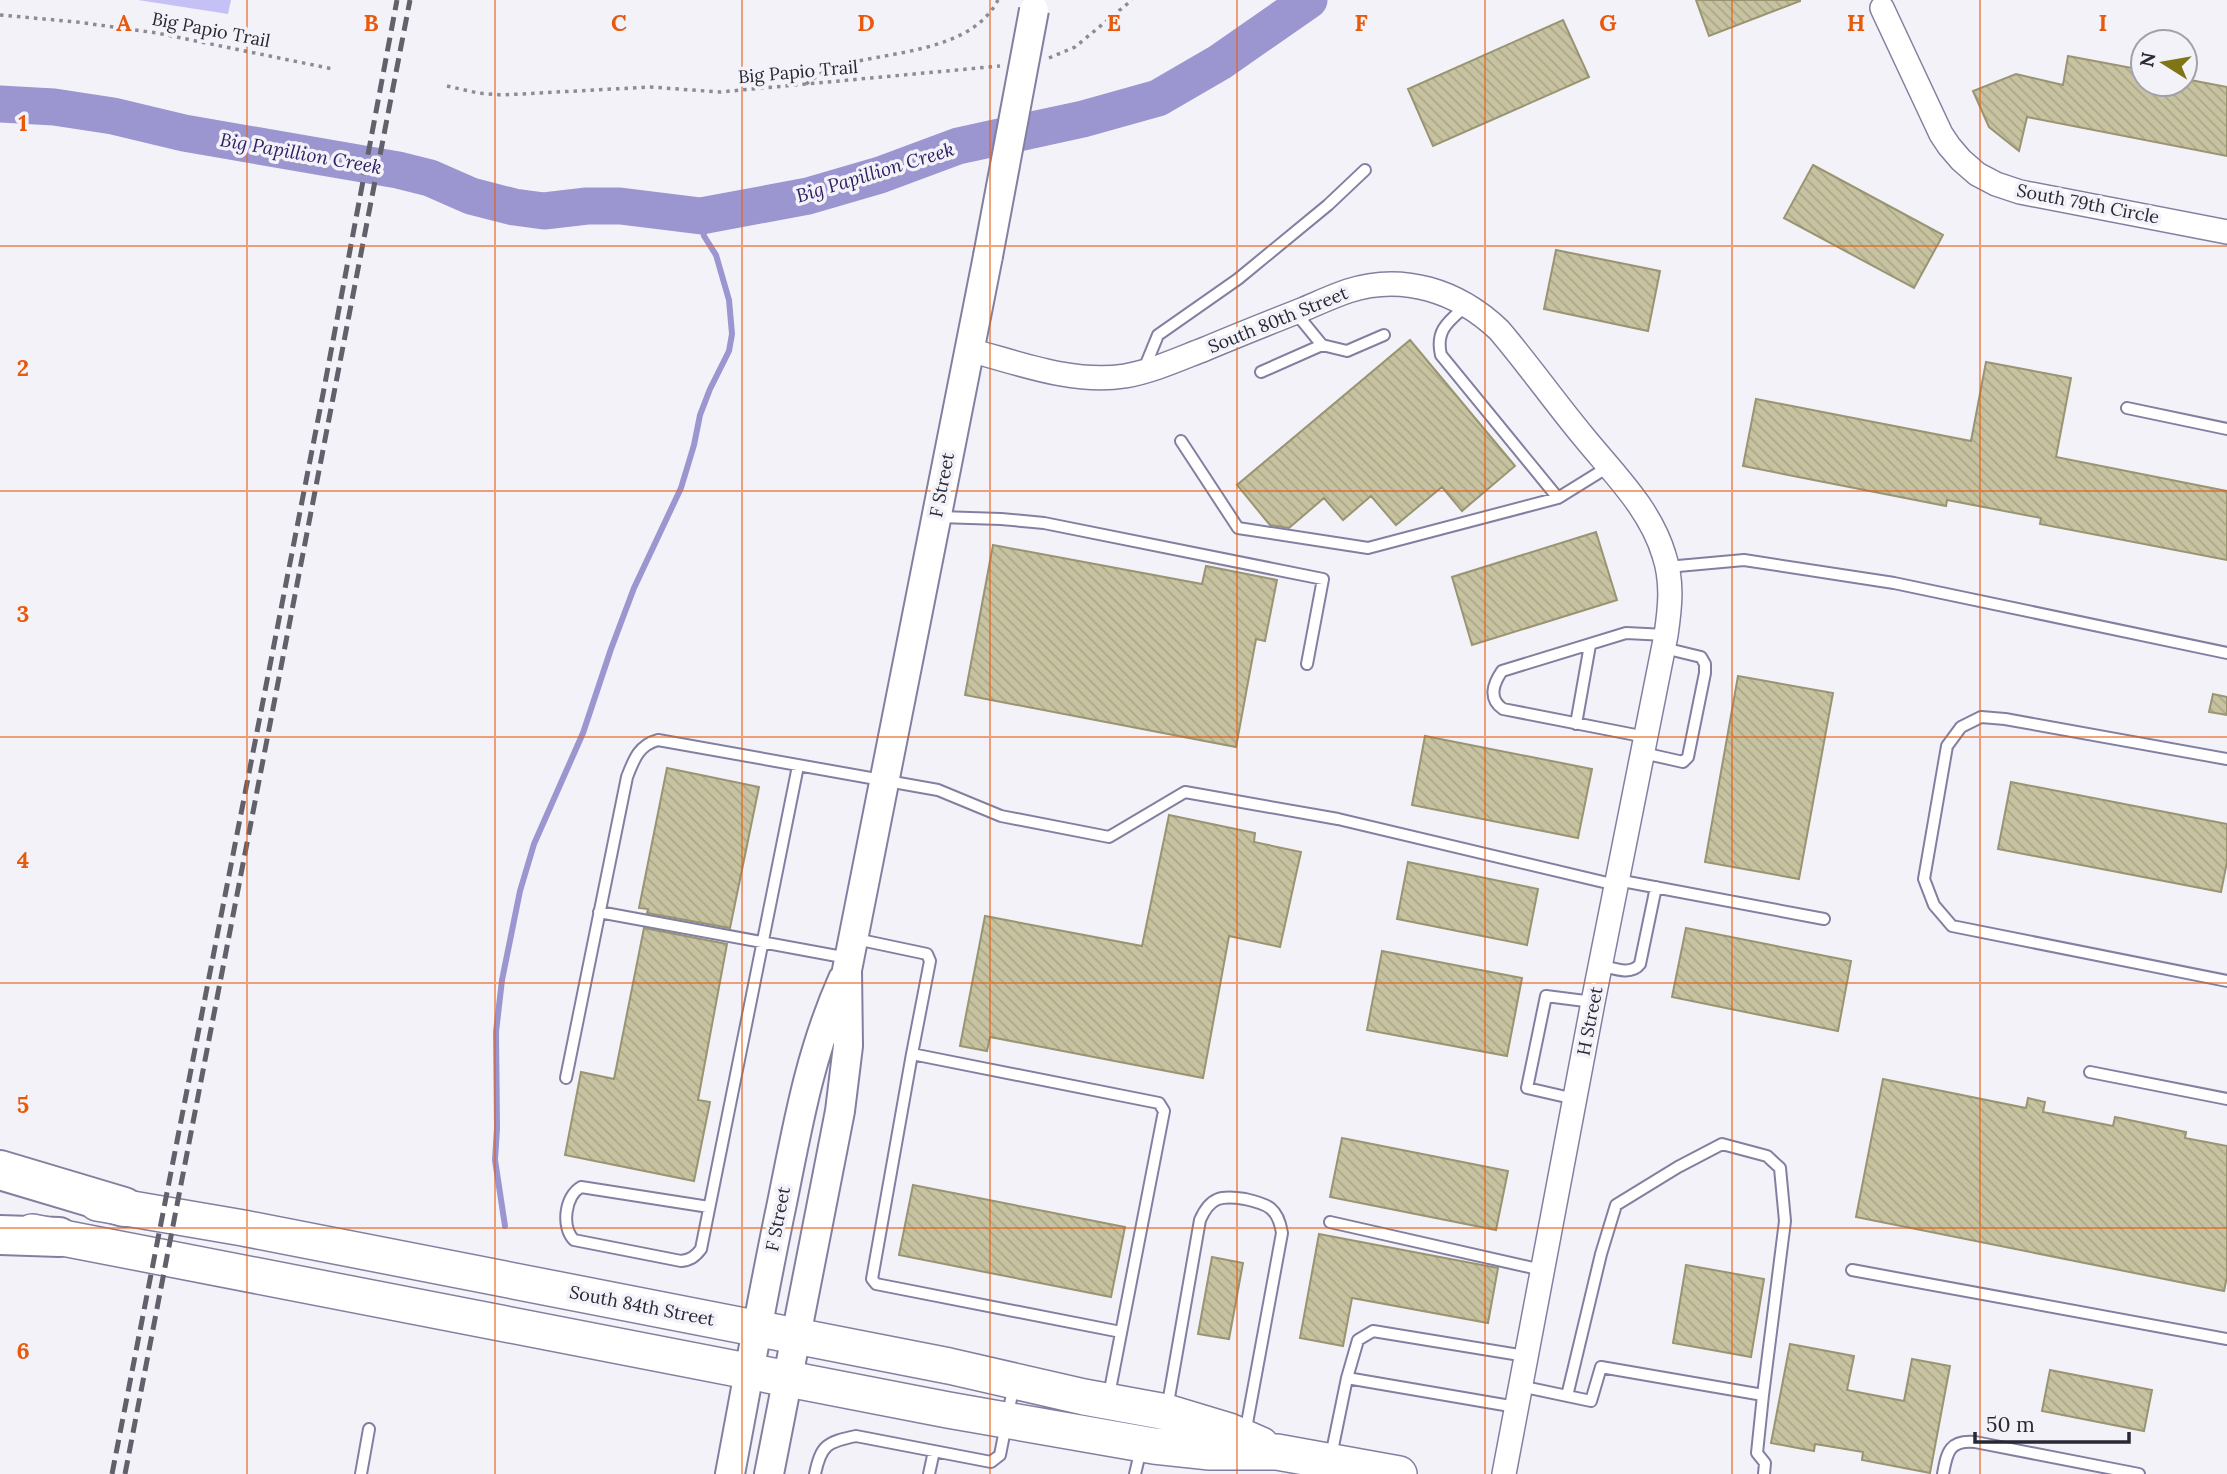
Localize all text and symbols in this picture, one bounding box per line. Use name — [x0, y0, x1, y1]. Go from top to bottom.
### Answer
street label: Big Papio Trail — [150, 7, 272, 52]
text: A — [116, 8, 132, 37]
text: B — [363, 8, 379, 37]
text: C — [611, 8, 627, 37]
text: D — [857, 8, 875, 37]
text: E — [1107, 8, 1121, 37]
text: F — [1354, 8, 1368, 37]
text: G — [1599, 8, 1617, 37]
text: H — [1847, 8, 1865, 37]
text: I — [2099, 8, 2107, 37]
north arrow — [2129, 28, 2199, 98]
text: N — [2134, 50, 2161, 69]
street label: Big Papio Trail — [737, 55, 859, 88]
text: 1 — [18, 108, 28, 137]
water label: Big Papillion Creek — [218, 127, 384, 179]
water label: Big Papillion Creek — [793, 136, 957, 207]
street label: South 79th Circle — [2015, 178, 2162, 229]
street label: South 80th Street — [1205, 281, 1351, 358]
text: 2 — [17, 353, 29, 382]
street label: F Street — [924, 450, 959, 519]
text: 3 — [17, 599, 29, 628]
text: 4 — [17, 845, 29, 874]
street label: H Street — [1572, 984, 1607, 1057]
text: 5 — [17, 1090, 29, 1119]
street label: F Street — [760, 1184, 795, 1253]
street label: South 84th Street — [568, 1280, 717, 1331]
text: 6 — [16, 1336, 30, 1365]
scale bar — [1975, 1400, 2129, 1444]
text: 50 m — [1986, 1411, 2035, 1438]

